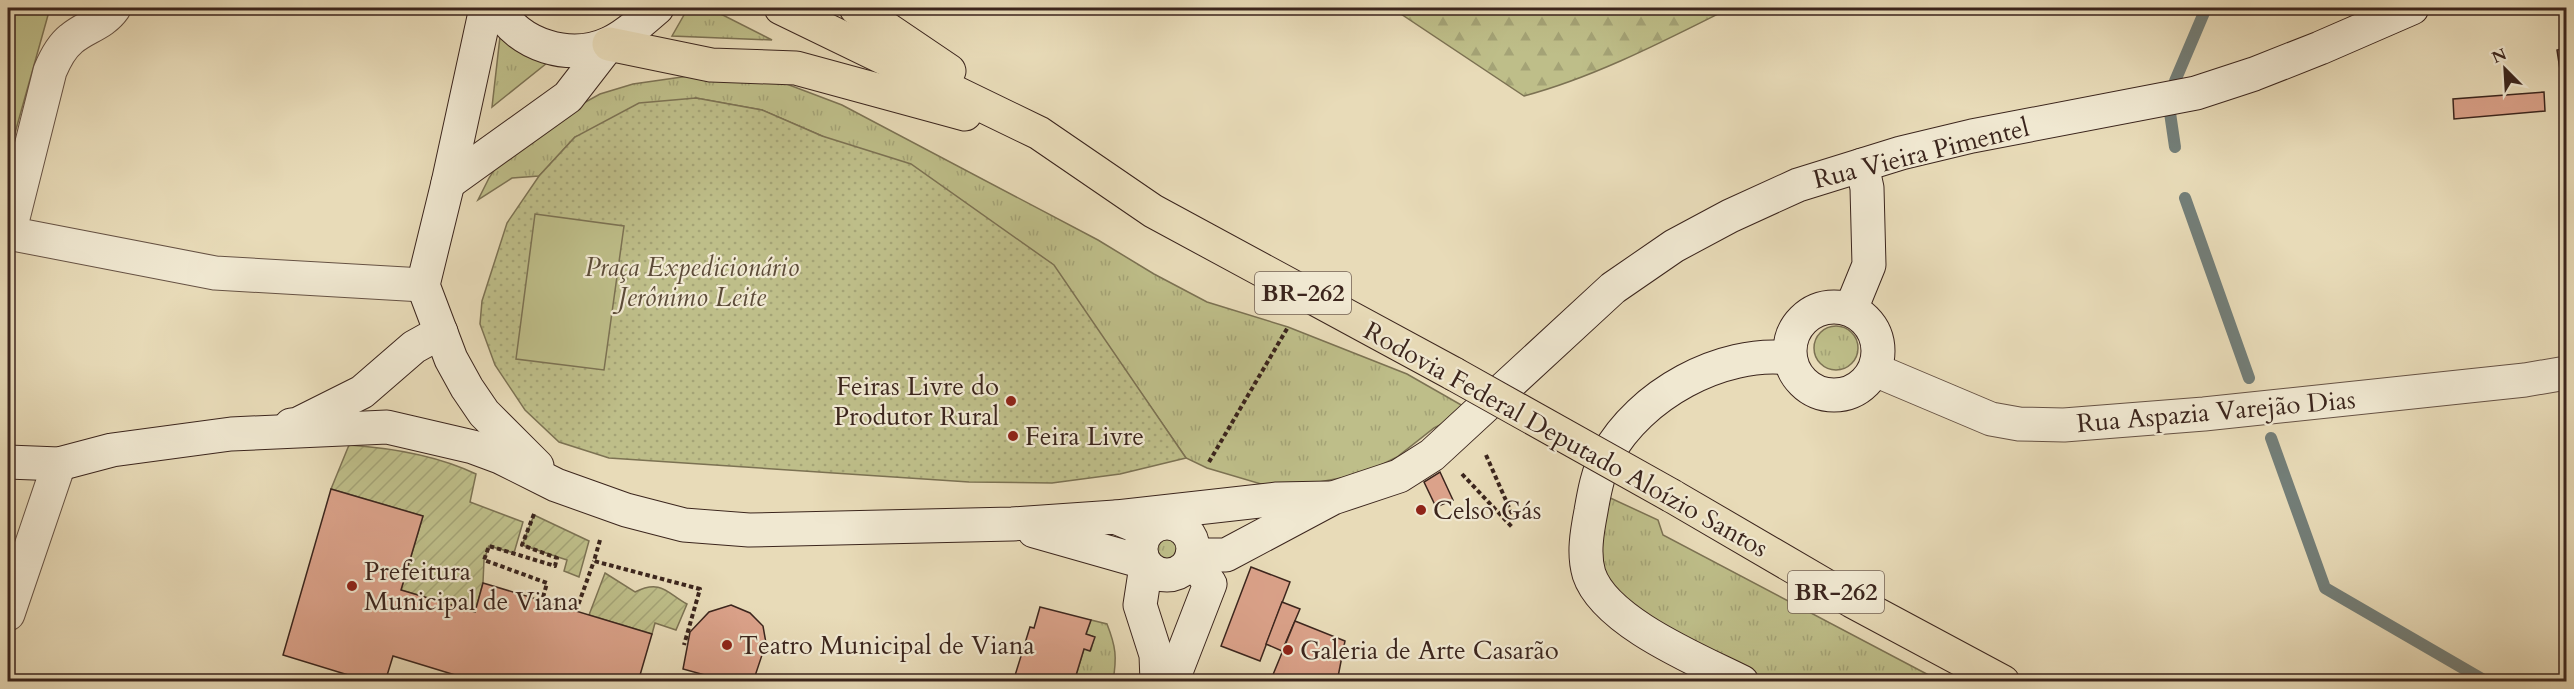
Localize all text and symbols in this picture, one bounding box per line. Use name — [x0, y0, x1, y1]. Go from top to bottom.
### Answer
north arrow — [2475, 39, 2535, 99]
text: N — [2488, 43, 2510, 69]
street label: Rua Vieira Pimentel — [1809, 110, 2033, 197]
park label: Praça Expedicionário Jerônimo Leite — [585, 250, 799, 315]
road number: BR-262 — [1255, 272, 1351, 314]
street label: Rodovia Federal Deputado Aloízio Santos — [1357, 313, 1774, 566]
place label: Feiras Livre do Produtor Rural — [834, 369, 999, 434]
street label: Rua Aspazia Varejão Dias — [2075, 382, 2357, 441]
marker: Feiras Livre do Produtor Rural — [1004, 394, 1018, 408]
place label: Feira Livre — [1025, 419, 1144, 454]
marker: Feira Livre — [1006, 429, 1020, 443]
place label: Celso Gás — [1433, 493, 1542, 528]
marker: Celso Gás — [1414, 503, 1428, 517]
place label: Prefeitura Municipal de Viana — [364, 554, 579, 619]
road number: BR-262 — [1788, 571, 1884, 613]
marker: Prefeitura Municipal de Viana — [345, 579, 359, 593]
place label: Teatro Municipal de Viana — [739, 628, 1035, 663]
place label: Galeria de Arte Casarão — [1300, 633, 1559, 668]
marker: Teatro Municipal de Viana — [720, 638, 734, 652]
marker: Galeria de Arte Casarão — [1281, 643, 1295, 657]

